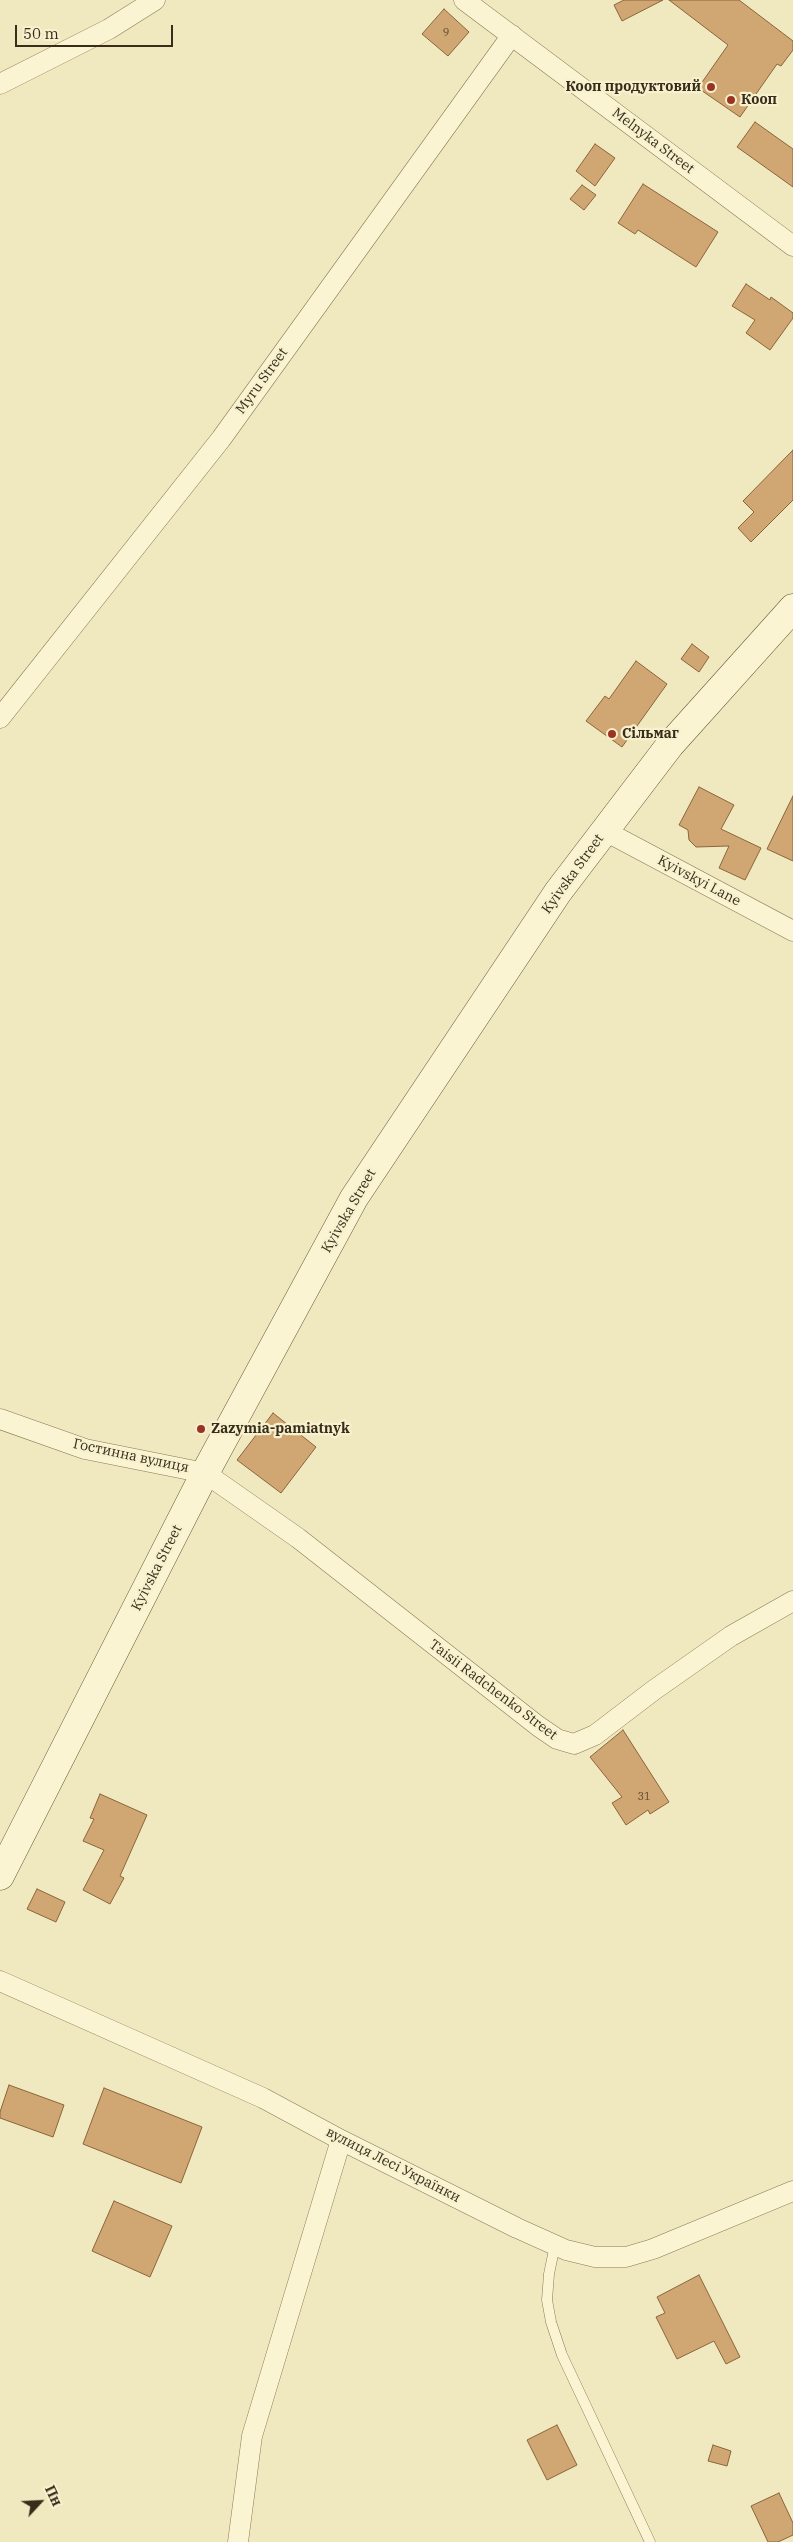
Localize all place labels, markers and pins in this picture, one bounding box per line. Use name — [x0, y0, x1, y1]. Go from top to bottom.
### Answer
place label: Кооп продуктовий — [565, 79, 701, 95]
marker: Кооп продуктовий — [705, 81, 717, 93]
place label: Кооп — [741, 92, 777, 108]
marker: Кооп — [725, 94, 737, 106]
place label: Сільмаг — [622, 726, 679, 742]
marker: Сільмаг — [606, 728, 618, 740]
place label: Zazymia-pamiatnyk — [211, 1421, 350, 1437]
marker: Zazymia-pamiatnyk — [195, 1423, 207, 1435]

